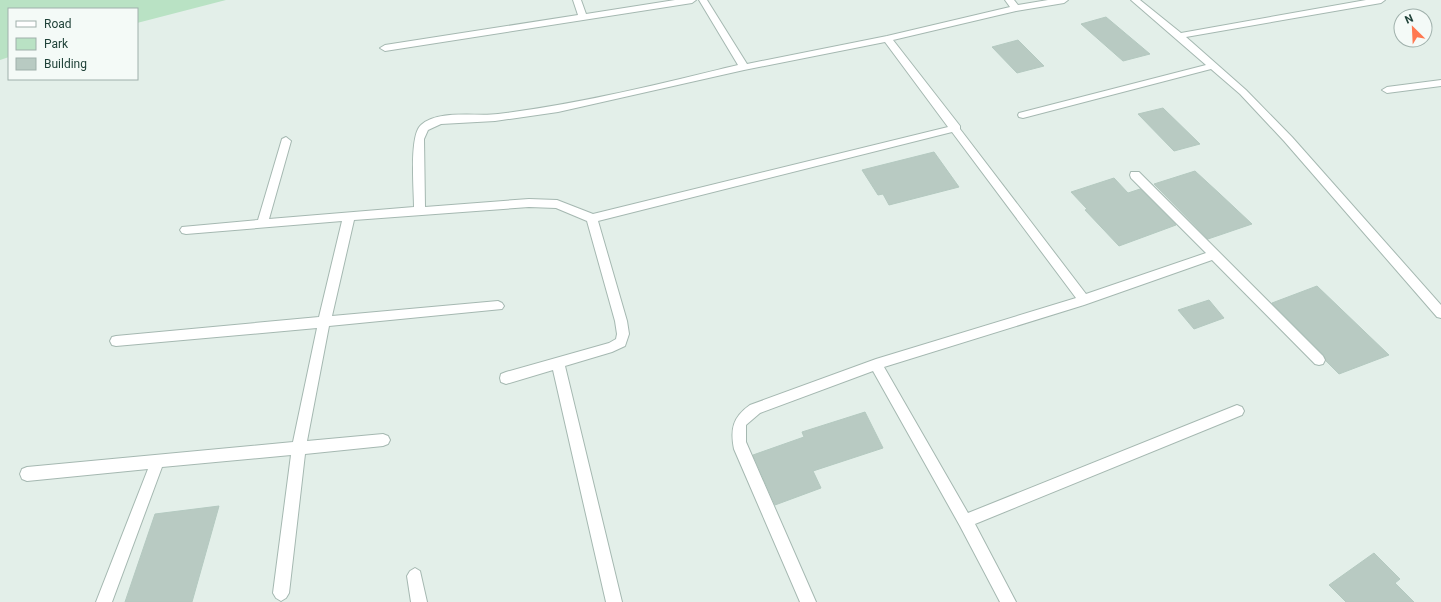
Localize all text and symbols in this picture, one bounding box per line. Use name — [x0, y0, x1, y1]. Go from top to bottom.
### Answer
legend — [8, 8, 138, 80]
north arrow — [1393, 8, 1433, 48]
text: N — [1403, 12, 1416, 27]
text: Road — [44, 17, 72, 31]
text: Park — [44, 37, 69, 51]
text: Building — [44, 57, 87, 71]

